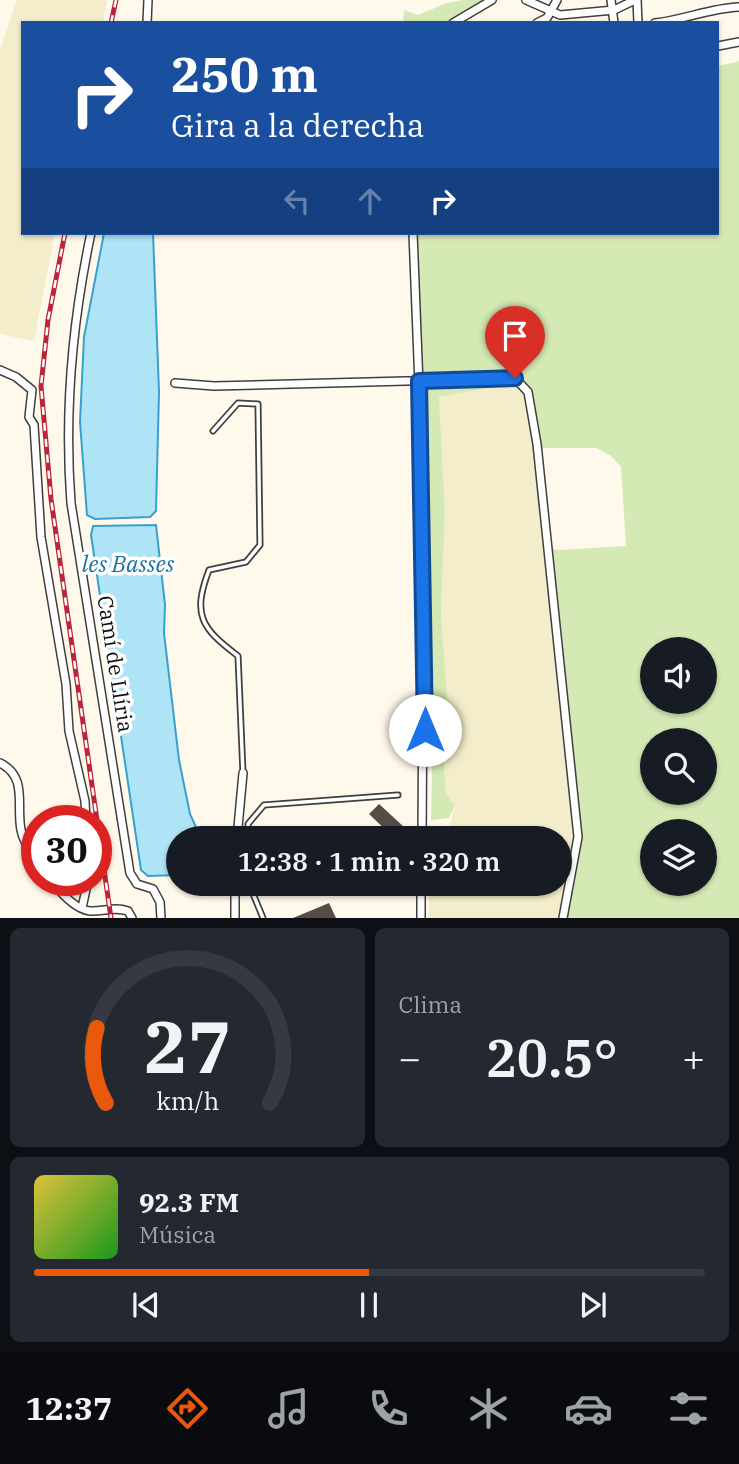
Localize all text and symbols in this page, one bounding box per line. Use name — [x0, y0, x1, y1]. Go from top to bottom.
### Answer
text: 250 m — [171, 42, 318, 105]
icon: right — [56, 49, 147, 140]
text: Gira a la derecha — [171, 104, 425, 146]
icon: left — [278, 182, 316, 220]
icon: ahead — [351, 182, 389, 220]
icon: right — [424, 182, 462, 220]
pin — [485, 306, 545, 378]
icon: arrive — [496, 317, 534, 355]
water label: les Basses — [82, 548, 175, 578]
street label: Camí de Llíria — [91, 593, 141, 734]
map controls — [640, 637, 717, 896]
button: sound — [640, 637, 717, 714]
position arrow — [388, 693, 462, 767]
button: search — [640, 728, 717, 805]
speed limit sign: 30 — [21, 805, 112, 896]
button: layers — [640, 819, 717, 896]
text: 12:38 · 1 min · 320 m — [238, 844, 500, 878]
text: Clima — [399, 989, 462, 1019]
text: 27 — [144, 999, 231, 1094]
text: 20.5° — [486, 1024, 618, 1091]
text: − — [399, 1033, 421, 1082]
text: + — [682, 1033, 705, 1082]
text: km/h — [156, 1084, 219, 1117]
text: 92.3 FM — [139, 1185, 239, 1219]
text: Música — [139, 1219, 216, 1249]
icon: previous — [127, 1286, 165, 1324]
icon: pause — [350, 1286, 388, 1324]
icon: next — [574, 1286, 612, 1324]
icon: directions — [163, 1384, 212, 1433]
icon: music — [264, 1384, 313, 1433]
icon: phone — [364, 1384, 413, 1433]
icon: climate — [464, 1384, 513, 1433]
icon: car — [564, 1384, 613, 1433]
icon: filters — [664, 1384, 713, 1433]
text: 12:37 — [26, 1387, 112, 1429]

